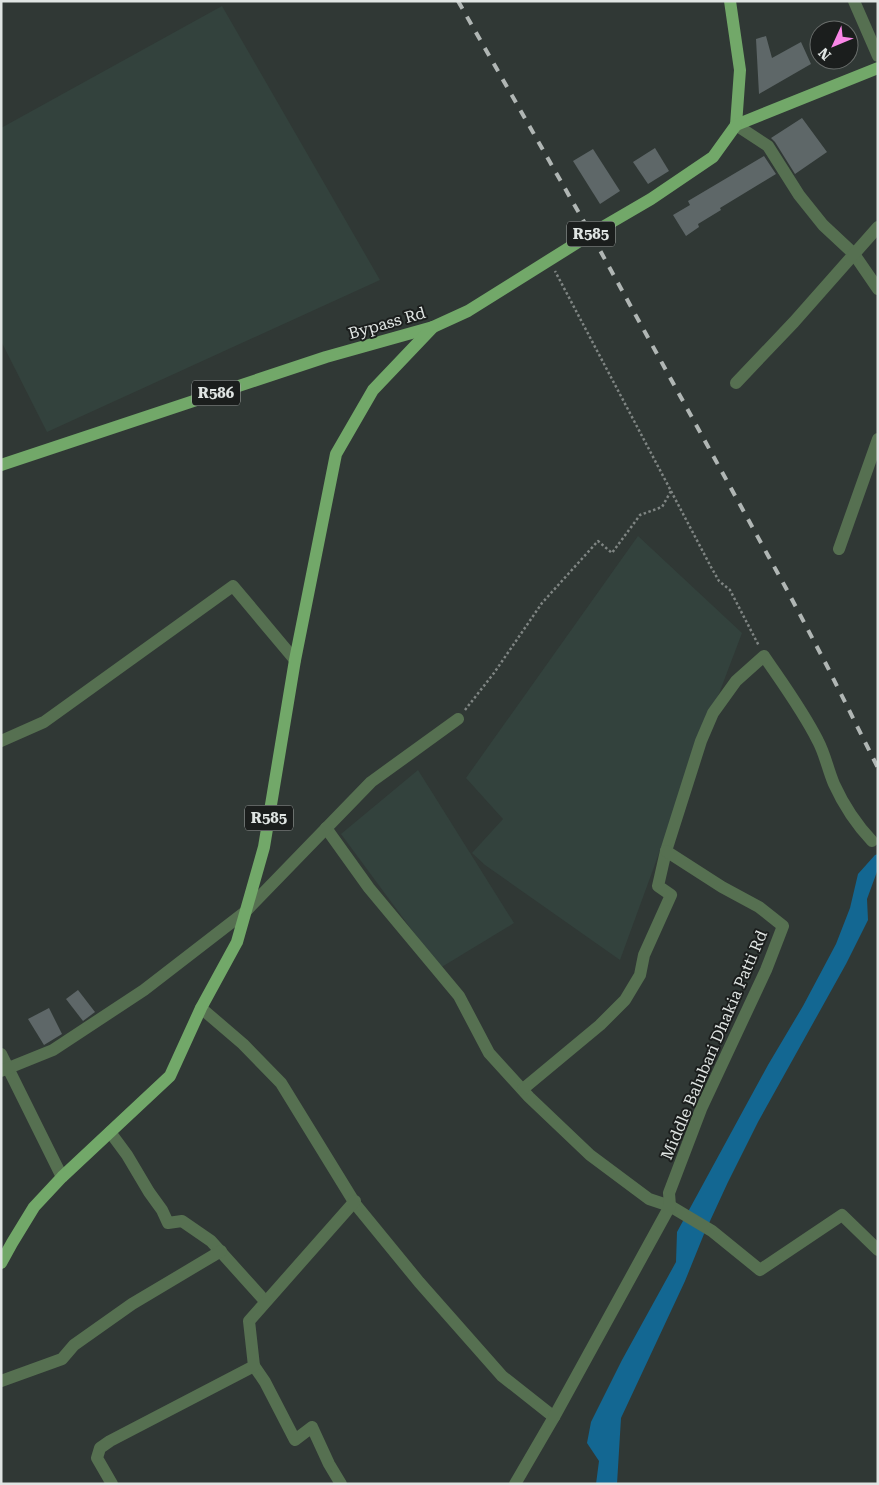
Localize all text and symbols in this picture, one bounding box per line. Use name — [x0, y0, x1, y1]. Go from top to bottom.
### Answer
north arrow — [809, 20, 859, 70]
text: N — [815, 44, 834, 63]
road number: R585 — [567, 222, 615, 246]
street label: Bypass Rd — [346, 303, 428, 343]
road number: R586 — [192, 380, 240, 406]
road number: R585 — [245, 806, 293, 830]
street label: Middle Balubari Dhakia Patti Rd — [657, 927, 771, 1163]

